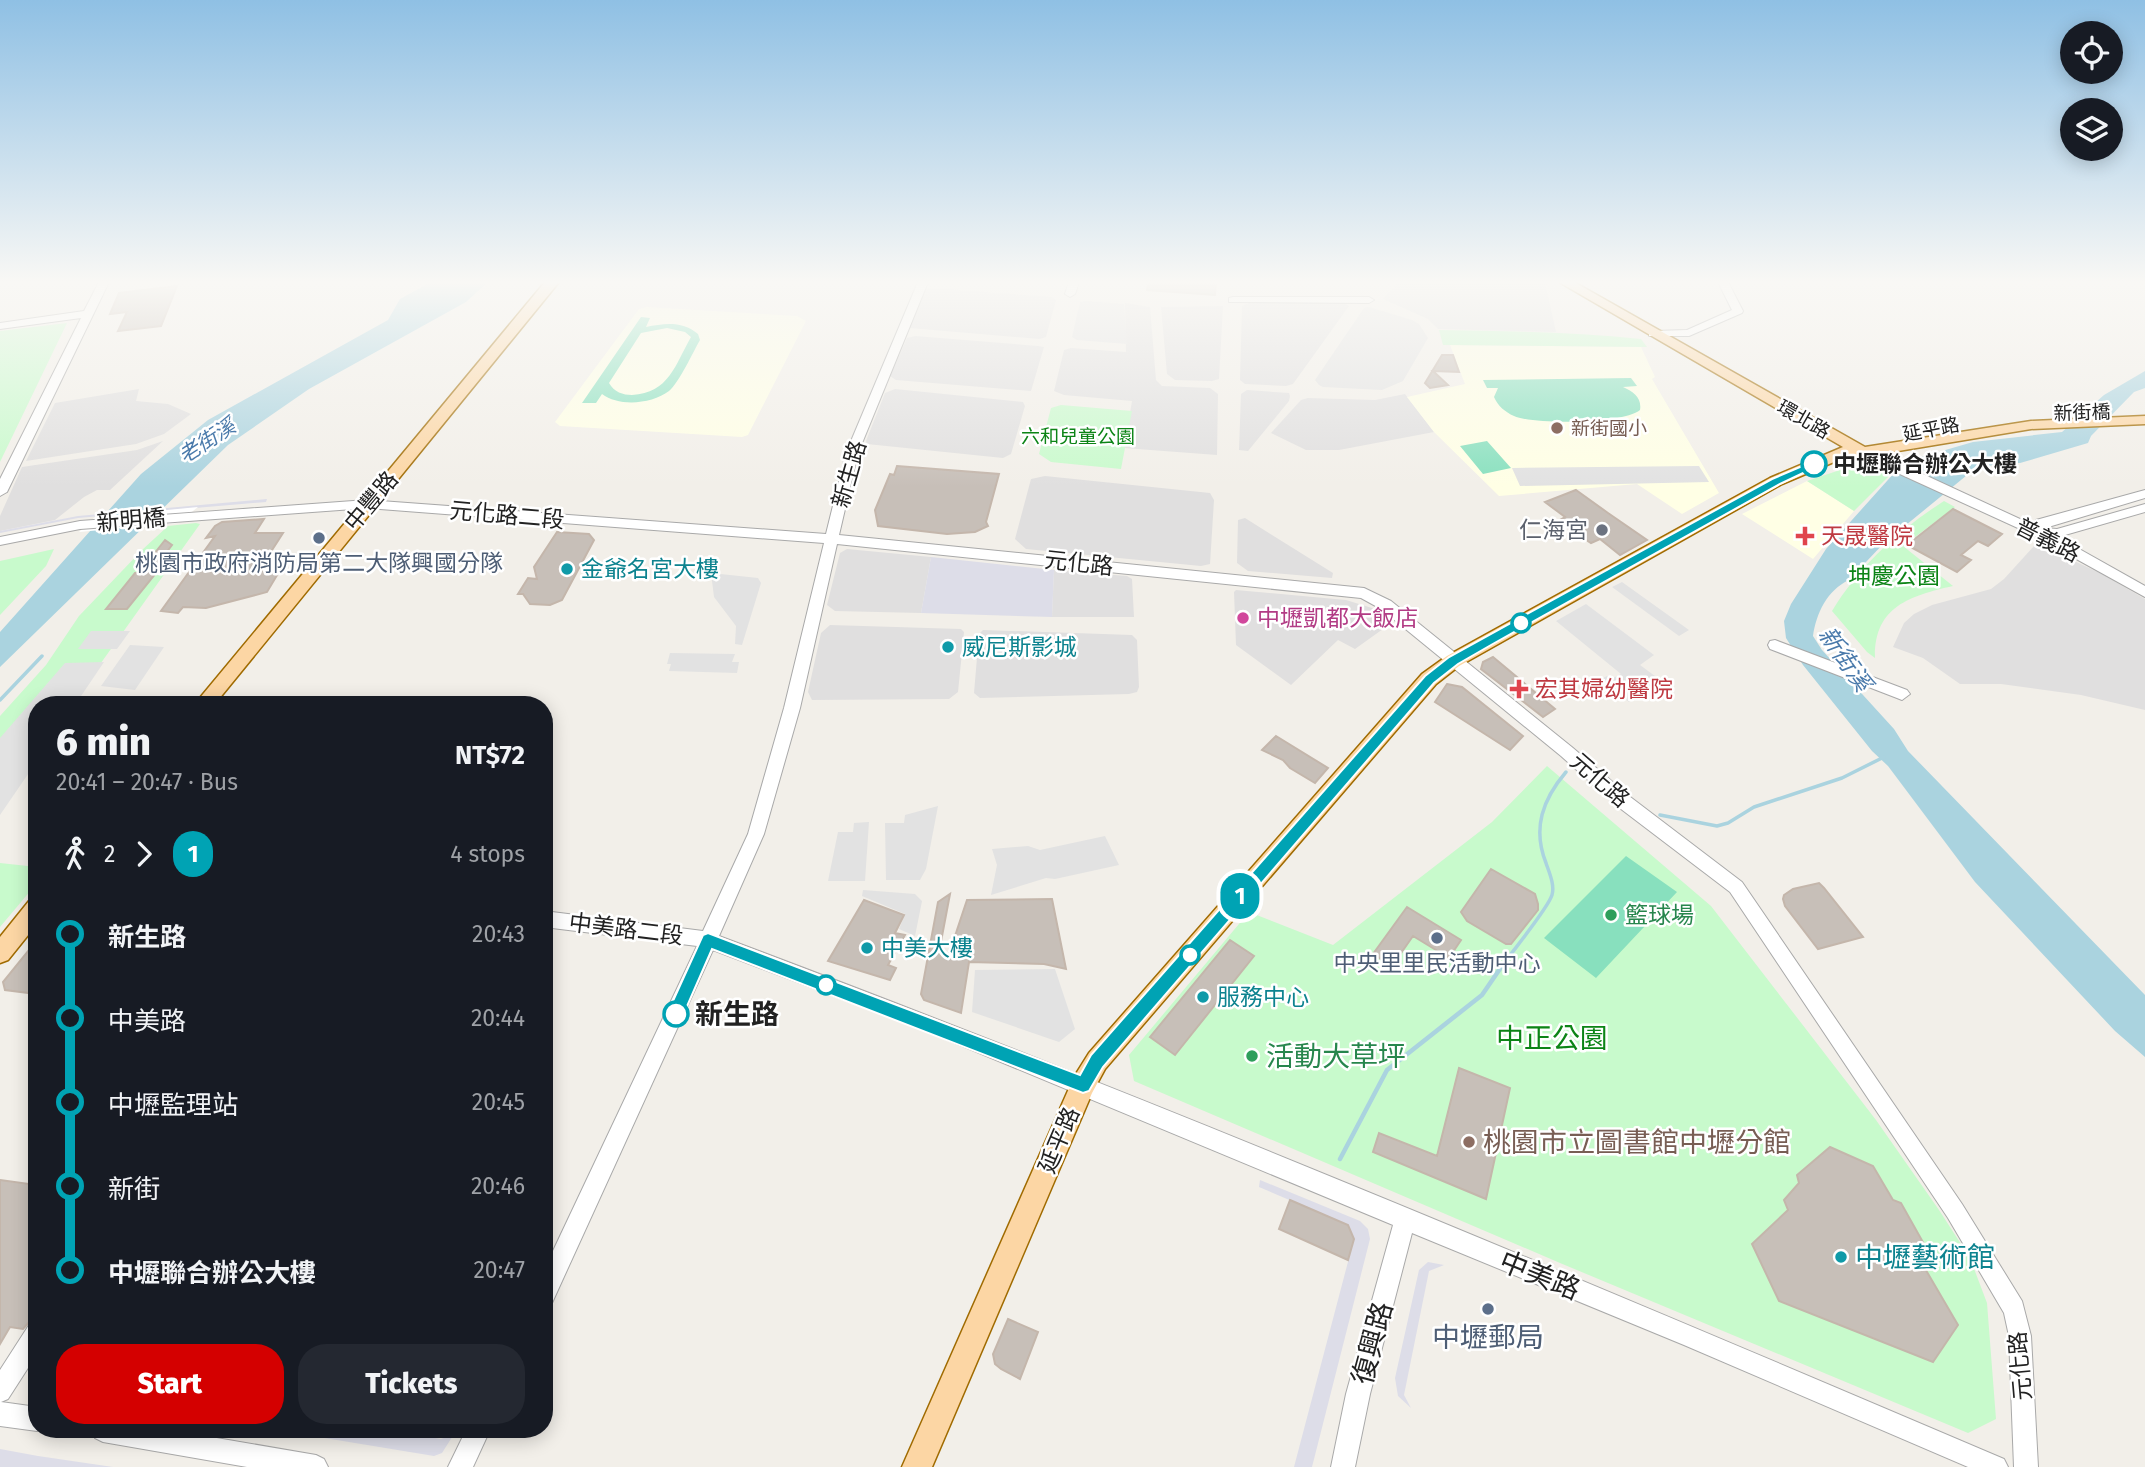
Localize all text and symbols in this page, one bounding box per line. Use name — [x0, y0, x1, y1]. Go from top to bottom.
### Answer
map controls — [2060, 21, 2123, 161]
button: locate — [2060, 21, 2123, 84]
button: layers — [2060, 98, 2123, 161]
street label: 環北路 — [1773, 395, 1834, 444]
street label: 新街橋 — [2053, 400, 2111, 425]
water label: 老街溪 — [174, 411, 243, 469]
street label: 延平路 — [1901, 413, 1961, 446]
place label: 新街國小 — [1571, 417, 1647, 440]
marker: 新街國小 — [1549, 420, 1565, 436]
park label: 六和兒童公園 — [1021, 425, 1135, 448]
street label: 新生路 — [826, 437, 872, 511]
place label: 中壢聯合辦公大樓 — [1833, 450, 2017, 478]
marker: 中壢聯合辦公大樓 — [1801, 451, 1827, 477]
street label: 中豐路 — [338, 466, 404, 536]
street label: 元化路二段 — [448, 496, 566, 534]
street label: 新明橋 — [95, 503, 167, 537]
street label: 普義路 — [2011, 512, 2085, 568]
place label: 仁海宮 — [1519, 516, 1588, 544]
marker: 仁海宮 — [1594, 522, 1610, 538]
place label: 天晟醫院 — [1821, 522, 1913, 550]
marker: 天晟醫院 — [1795, 526, 1815, 546]
marker: 桃園市政府消防局第二大隊興國分隊 — [311, 530, 327, 546]
street label: 元化路 — [1043, 545, 1115, 581]
place label: 桃園市政府消防局第二大隊興國分隊 — [135, 549, 503, 577]
place label: 金爺名宮大樓 — [581, 555, 719, 583]
marker: 金爺名宮大樓 — [559, 561, 575, 577]
park label: 坤慶公園 — [1848, 562, 1940, 590]
place label: 中壢凱都大飯店 — [1257, 604, 1418, 632]
marker: 中壢凱都大飯店 — [1235, 610, 1251, 626]
unlabelled marker — [1511, 613, 1531, 633]
water label: 新街溪 — [1813, 621, 1879, 699]
place label: 威尼斯影城 — [962, 633, 1077, 661]
marker: 威尼斯影城 — [940, 639, 956, 655]
place label: 宏其婦幼醫院 — [1535, 675, 1673, 703]
marker: 宏其婦幼醫院 — [1509, 679, 1529, 699]
text: 6 min — [56, 719, 151, 765]
text: NT$72 — [455, 740, 525, 771]
street label: 元化路 — [1565, 747, 1635, 813]
text: 20:41 – 20:47 · Bus — [56, 768, 238, 796]
icon: walk — [56, 835, 94, 873]
icon: forward — [125, 835, 163, 873]
text: 2 — [104, 840, 115, 868]
text: 1 — [187, 840, 199, 868]
text: 4 stops — [450, 840, 525, 868]
line badge: 1 — [1217, 873, 1263, 919]
text: 1 — [1234, 882, 1246, 910]
place label: 籃球場 — [1625, 901, 1694, 929]
marker: 籃球場 — [1603, 907, 1619, 923]
street label: 中美路二段 — [567, 908, 685, 950]
text: 20:43 — [472, 920, 525, 948]
text: 新生路 — [108, 922, 186, 953]
marker: 中央里里民活動中心 — [1429, 930, 1445, 946]
place label: 中美大樓 — [881, 934, 973, 962]
marker: 中美大樓 — [859, 940, 875, 956]
unlabelled marker — [1180, 945, 1200, 965]
place label: 中央里里民活動中心 — [1334, 949, 1541, 977]
unlabelled marker — [816, 975, 836, 995]
place label: 服務中心 — [1217, 983, 1309, 1011]
marker: 服務中心 — [1195, 989, 1211, 1005]
place label: 新生路 — [695, 998, 779, 1031]
marker: 新生路 — [663, 1001, 689, 1027]
text: 20:44 — [471, 1004, 525, 1032]
text: 中美路 — [108, 1006, 186, 1037]
park label: 中正公園 — [1496, 1022, 1608, 1055]
place label: 活動大草坪 — [1266, 1040, 1406, 1073]
marker: 活動大草坪 — [1244, 1048, 1260, 1064]
text: 20:45 — [472, 1088, 525, 1116]
text: 中壢監理站 — [108, 1090, 238, 1121]
street label: 延平路 — [1033, 1103, 1085, 1177]
place label: 桃園市立圖書館中壢分館 — [1483, 1126, 1791, 1159]
marker: 桃園市立圖書館中壢分館 — [1461, 1134, 1477, 1150]
text: 20:46 — [471, 1172, 525, 1200]
text: 新街 — [108, 1174, 160, 1205]
place label: 中壢藝術館 — [1855, 1241, 1995, 1274]
street label: 中美路 — [1495, 1244, 1585, 1306]
marker: 中壢藝術館 — [1833, 1249, 1849, 1265]
text: 20:47 — [473, 1256, 525, 1284]
text: 中壢聯合辦公大樓 — [108, 1258, 316, 1289]
street label: 復興路 — [1346, 1298, 1399, 1388]
marker: 中壢郵局 — [1480, 1301, 1496, 1317]
place label: 中壢郵局 — [1432, 1321, 1544, 1354]
street label: 元化路 — [2003, 1330, 2037, 1402]
button: Start — [56, 1344, 284, 1424]
button: Tickets — [298, 1344, 525, 1424]

